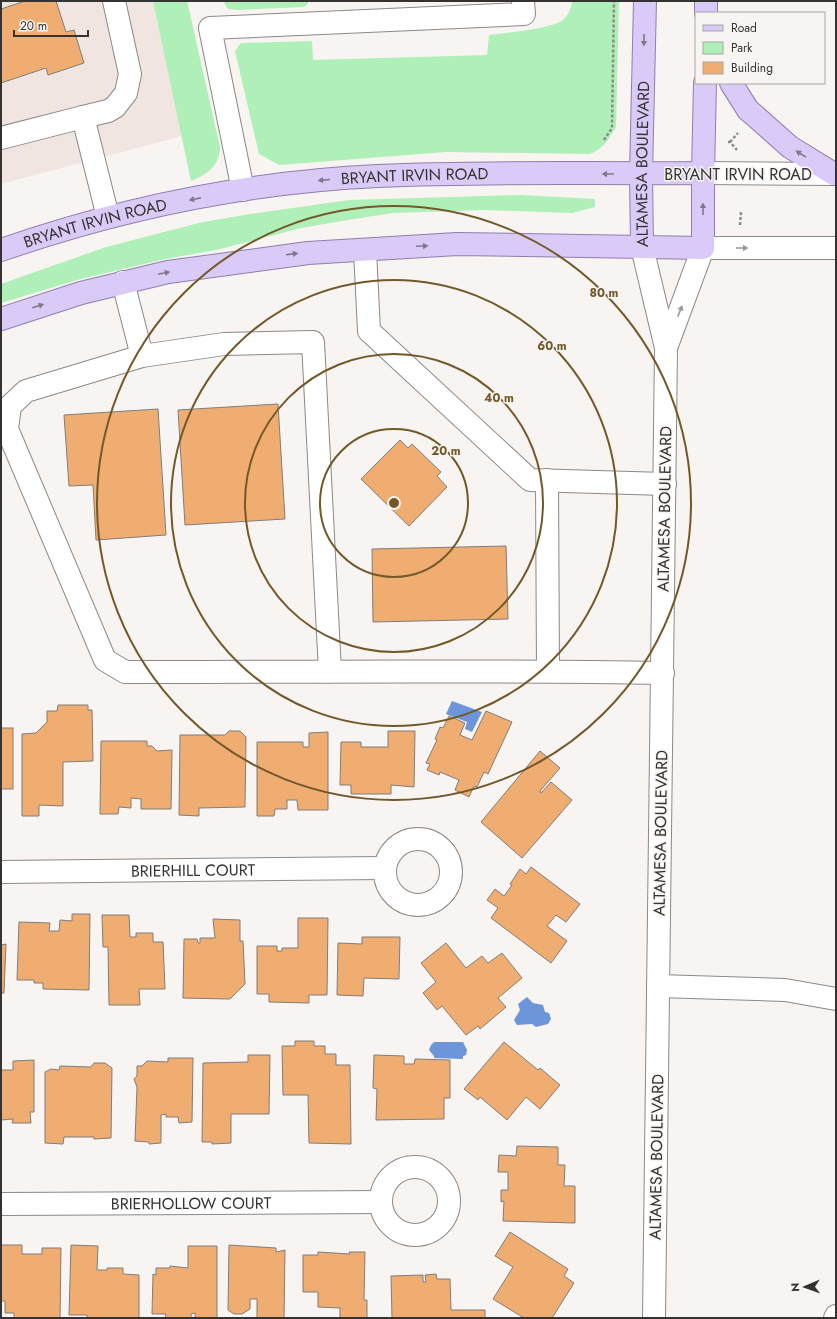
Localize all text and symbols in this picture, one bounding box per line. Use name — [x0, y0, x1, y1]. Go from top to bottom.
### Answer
scale bar — [14, 12, 88, 38]
legend — [695, 12, 825, 84]
text: 20 m — [20, 17, 47, 35]
text: Road — [731, 19, 757, 37]
one-way arrow — [641, 34, 647, 47]
text: Park — [731, 39, 753, 57]
text: Building — [731, 59, 773, 77]
street label: ALTAMESA BOULEVARD — [630, 81, 655, 247]
one-way arrow — [795, 150, 807, 157]
street label: BRYANT IRVIN ROAD — [340, 162, 489, 190]
street label: BRYANT IRVIN ROAD — [664, 163, 812, 186]
one-way arrow — [601, 171, 614, 177]
one-way arrow — [318, 177, 330, 184]
street label: BRYANT IRVIN ROAD — [20, 193, 169, 254]
one-way arrow — [189, 196, 201, 202]
one-way arrow — [700, 202, 706, 215]
one-way arrow — [416, 243, 428, 250]
one-way arrow — [736, 245, 749, 251]
one-way arrow — [286, 251, 298, 258]
one-way arrow — [157, 270, 170, 276]
text: 80 m — [590, 284, 619, 302]
one-way arrow — [32, 303, 44, 309]
one-way arrow — [677, 305, 683, 317]
text: 60 m — [537, 337, 567, 355]
text: 40 m — [484, 389, 514, 407]
street label: ALTAMESA BOULEVARD — [652, 426, 677, 592]
text: 20 m — [431, 442, 461, 460]
centre of rings — [387, 496, 401, 510]
street label: ALTAMESA BOULEVARD — [648, 750, 673, 916]
street label: BRIERHILL COURT — [131, 858, 256, 883]
street label: ALTAMESA BOULEVARD — [644, 1074, 669, 1240]
street label: BRIERHOLLOW COURT — [111, 1192, 272, 1215]
north arrow — [785, 1267, 825, 1307]
text: N — [787, 1283, 803, 1292]

